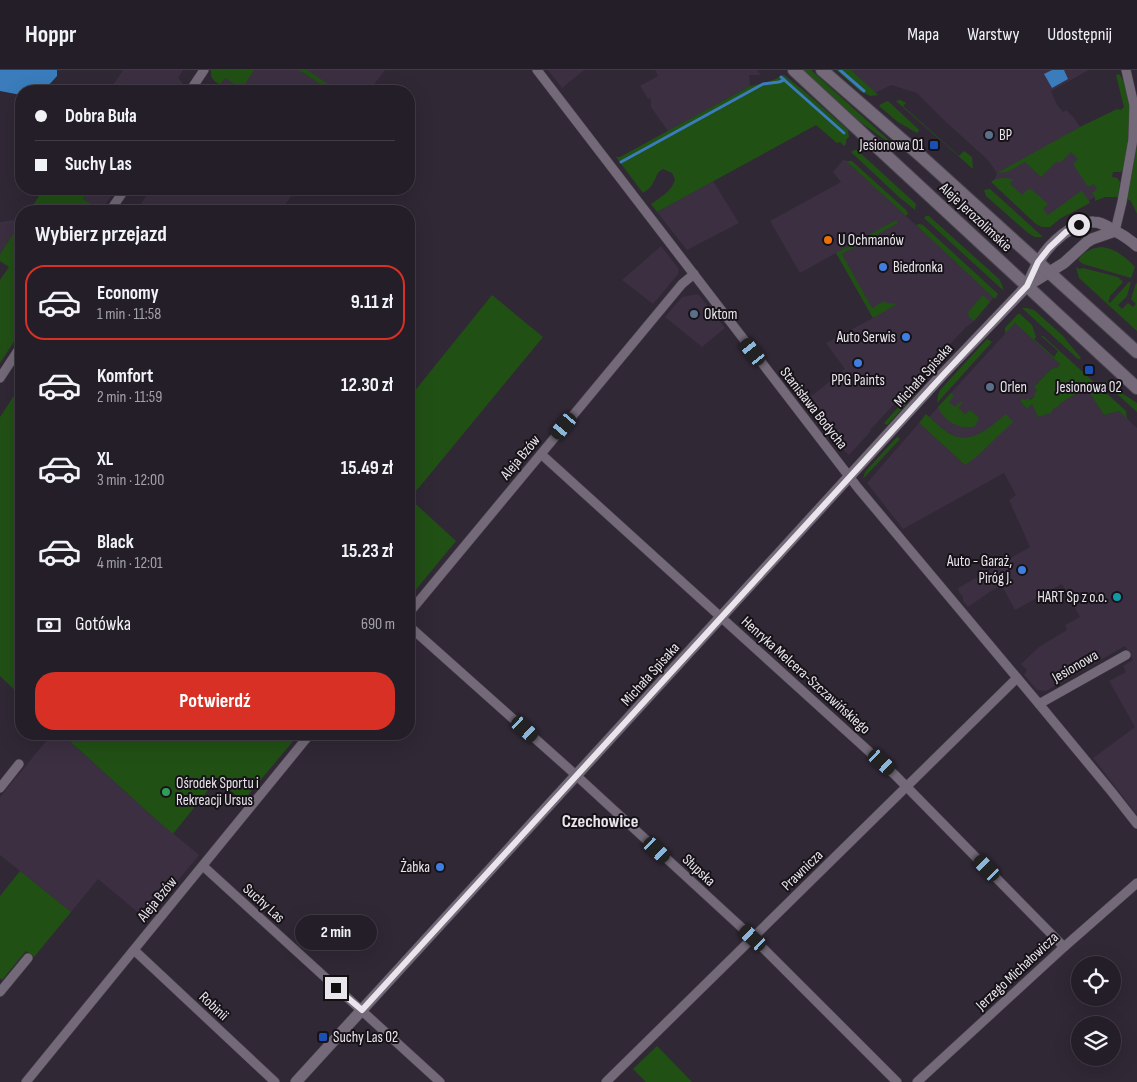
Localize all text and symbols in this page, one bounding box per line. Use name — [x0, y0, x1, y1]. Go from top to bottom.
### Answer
text: Hoppr — [25, 20, 76, 49]
text: Mapa — [907, 24, 939, 45]
text: Warstwy — [967, 24, 1019, 45]
text: Udostępnij — [1047, 24, 1112, 45]
text: Dobra Buła — [65, 105, 137, 128]
place label: BP — [999, 126, 1012, 145]
marker: BP — [983, 129, 995, 141]
place label: Jesionowa 01 — [859, 136, 925, 155]
marker: Jesionowa 01 — [928, 139, 940, 151]
text: Suchy Las — [65, 153, 132, 176]
street label: Aleje Jerozolimskie — [935, 178, 1016, 256]
route start — [1068, 214, 1090, 236]
text: Wybierz przejazd — [35, 221, 167, 248]
place label: U Ochmanów — [838, 231, 905, 250]
marker: U Ochmanów — [822, 234, 834, 246]
place label: Biedronka — [893, 258, 943, 277]
marker: Biedronka — [877, 261, 889, 273]
icon: car — [37, 280, 82, 325]
text: Economy — [97, 282, 159, 305]
text: 9.11 zł — [351, 291, 393, 314]
text: 1 min · 11:58 — [97, 305, 161, 324]
place label: Oktom — [704, 305, 737, 324]
marker: Oktom — [688, 308, 700, 320]
place label: Auto Serwis — [836, 328, 896, 347]
marker: Auto Serwis — [900, 331, 912, 343]
car — [737, 336, 768, 368]
street label: Michała Spisaka — [890, 340, 957, 411]
marker: PPG Paints — [852, 357, 864, 369]
icon: car — [37, 363, 82, 408]
street label: Stanisława Bodycha — [776, 363, 852, 453]
marker: Jesionowa 02 — [1083, 364, 1095, 376]
text: Komfort — [97, 365, 153, 388]
place label: PPG Paints — [831, 371, 885, 390]
text: 12.30 zł — [341, 374, 393, 397]
place label: Orlen — [1000, 378, 1027, 397]
place label: Jesionowa 02 — [1055, 378, 1122, 397]
marker: Orlen — [984, 381, 996, 393]
text: 2 min · 11:59 — [97, 388, 162, 407]
car — [548, 410, 579, 442]
street label: Aleja Bzów — [496, 431, 545, 484]
icon: car — [37, 446, 82, 491]
text: XL — [97, 448, 113, 471]
text: 15.49 zł — [341, 457, 393, 480]
text: 3 min · 12:00 — [97, 471, 164, 490]
icon: car — [37, 529, 82, 574]
text: Black — [97, 531, 134, 554]
text: 15.23 zł — [341, 540, 393, 563]
place label: Auto - Garaż, Piróg J. — [946, 552, 1012, 588]
text: 4 min · 12:01 — [97, 554, 163, 573]
marker: Auto - Garaż, Piróg J. — [1016, 564, 1028, 576]
place label: HART Sp z o.o. — [1037, 588, 1107, 607]
marker: HART Sp z o.o. — [1111, 591, 1123, 603]
icon: cash — [35, 611, 63, 639]
street label: Henryka Melcera-Szczawińskiego — [737, 612, 874, 738]
text: Gotówka — [75, 613, 131, 636]
text: 690 m — [361, 615, 395, 634]
street label: Michała Spisaka — [617, 639, 684, 710]
street label: Jesionowa — [1048, 646, 1102, 688]
button: Potwierdź — [35, 672, 395, 730]
car — [508, 713, 541, 745]
car — [865, 746, 898, 778]
place label: Ośrodek Sportu i Rekreacji Ursus — [176, 774, 259, 810]
marker: Ośrodek Sportu i Rekreacji Ursus — [160, 786, 172, 798]
district label: Czechowice — [562, 811, 638, 832]
car — [640, 834, 673, 866]
street label: Prawnicza — [777, 846, 827, 895]
street label: Słupska — [678, 850, 719, 891]
car — [971, 852, 1002, 884]
place label: Żabka — [400, 858, 430, 877]
marker: Żabka — [434, 861, 446, 873]
street label: Aleja Bzów — [133, 872, 182, 927]
street label: Suchy Las — [239, 880, 289, 927]
callout: 2 min — [295, 916, 377, 950]
car — [736, 922, 769, 954]
text: 2 min — [321, 923, 351, 942]
street label: Jerzego Michałowicza — [971, 928, 1063, 1015]
map controls — [1071, 956, 1121, 1066]
button: locate — [1071, 956, 1121, 1006]
route end — [325, 977, 347, 999]
street label: Robinii — [195, 988, 233, 1025]
button: layers — [1071, 1016, 1121, 1066]
place label: Suchy Las 02 — [333, 1028, 398, 1047]
marker: Suchy Las 02 — [317, 1031, 329, 1043]

